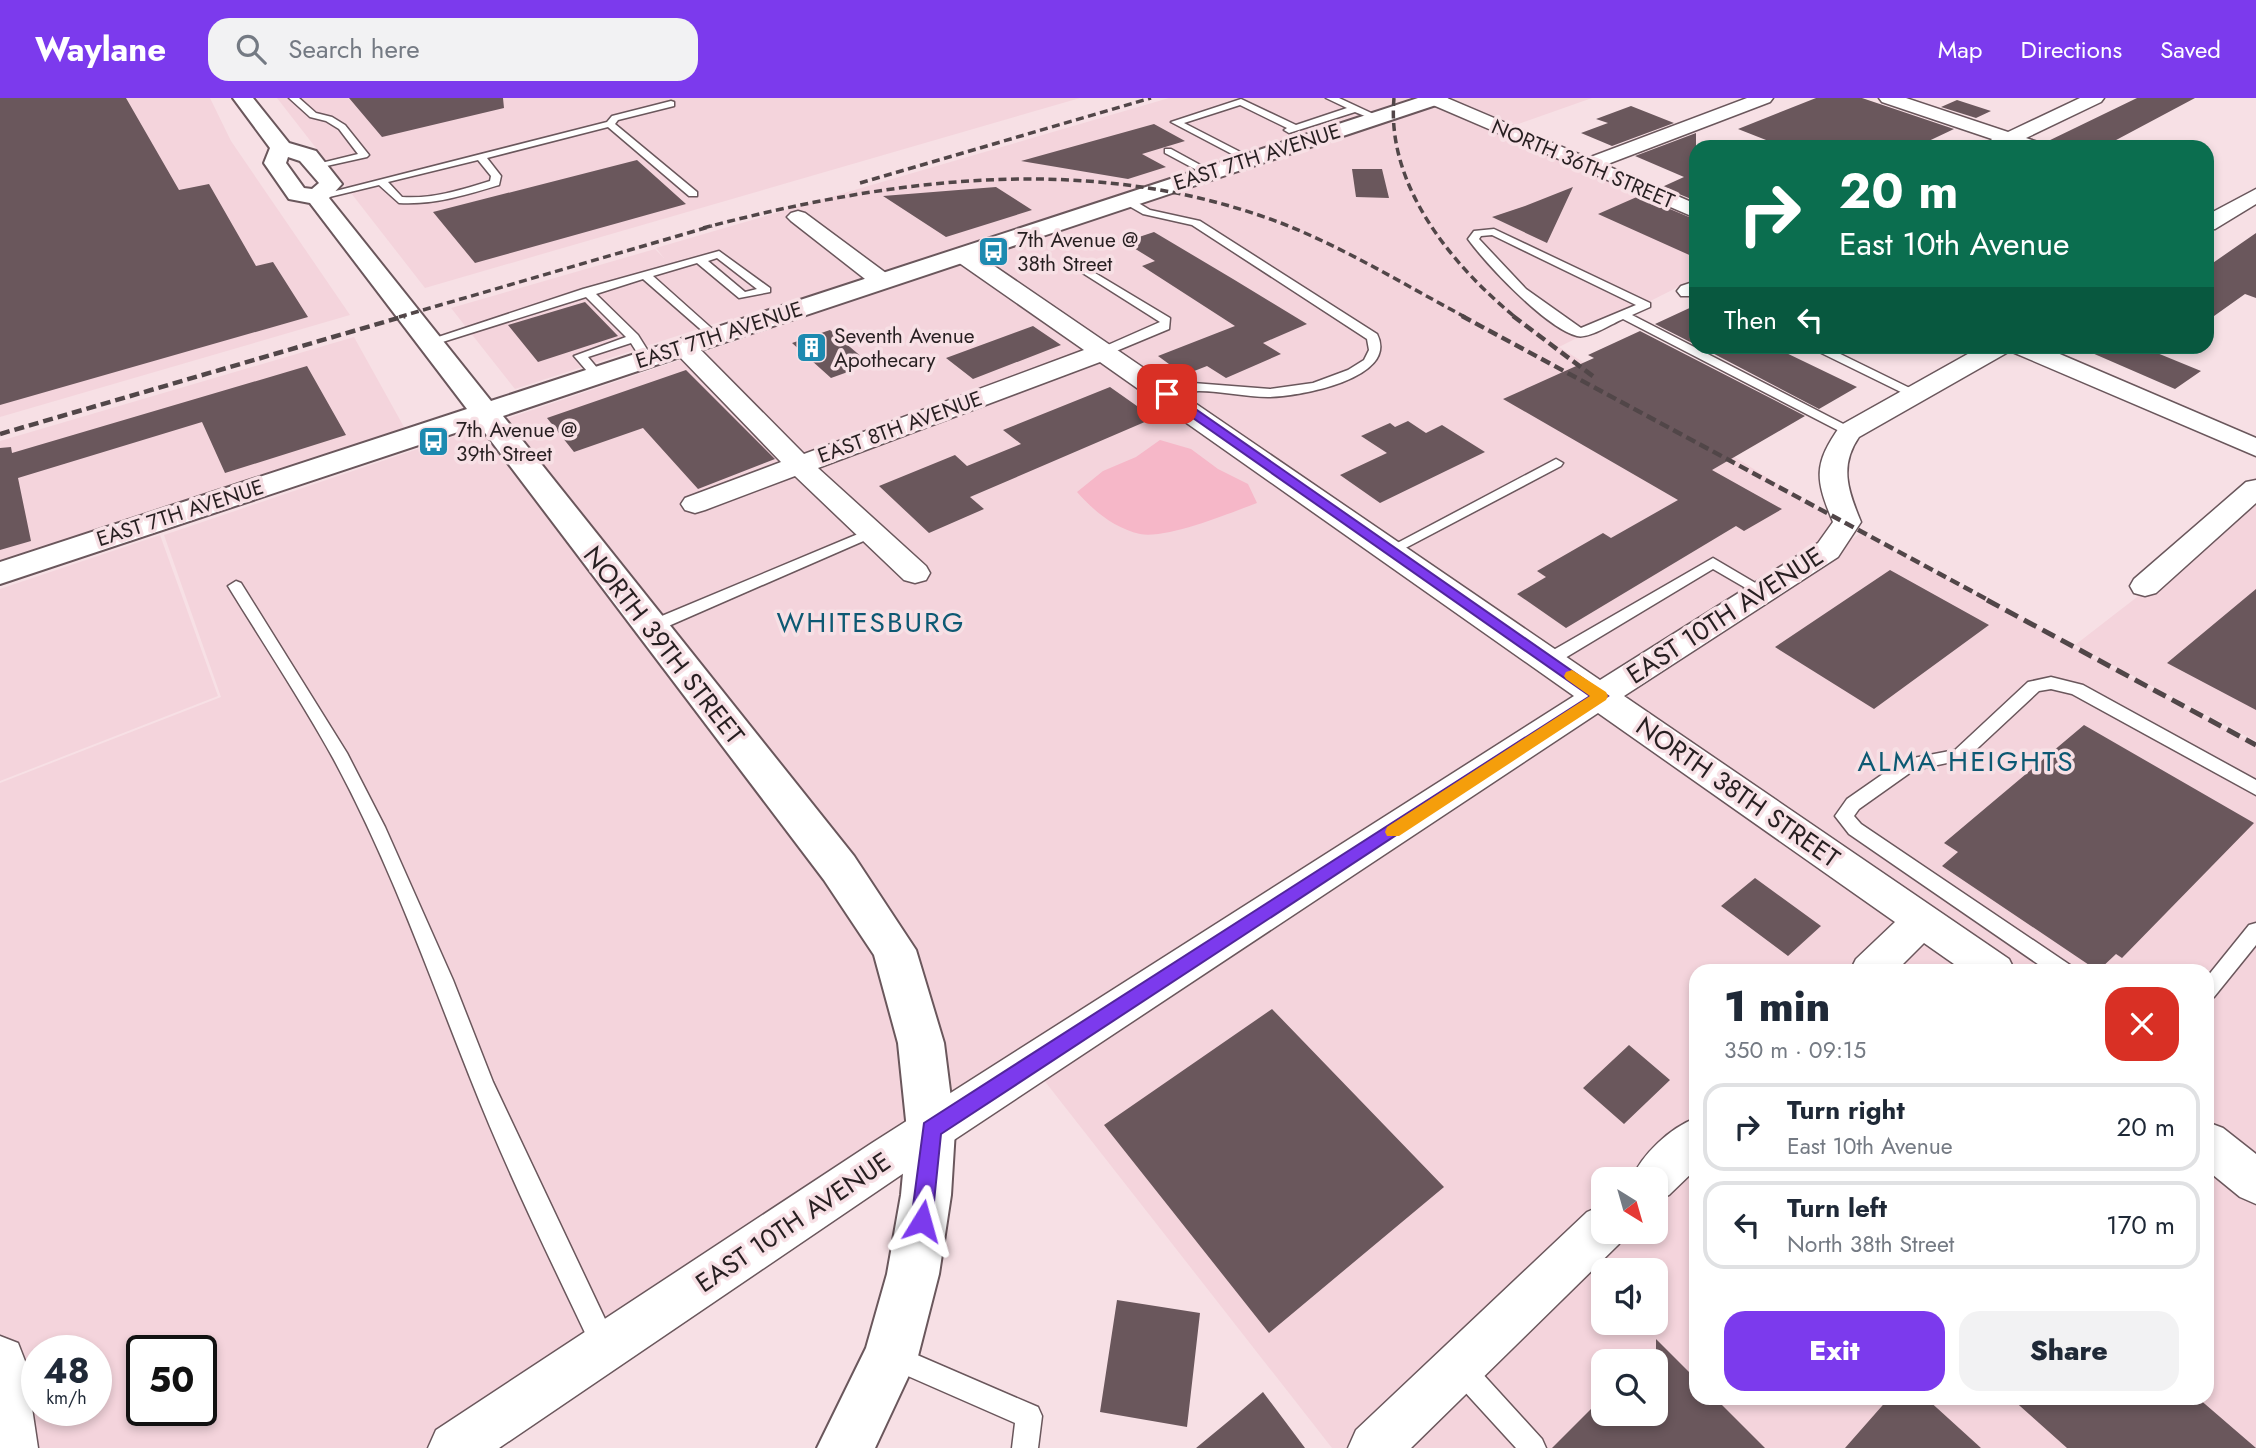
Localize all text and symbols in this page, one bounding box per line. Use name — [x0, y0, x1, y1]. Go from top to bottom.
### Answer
search box — [208, 18, 698, 81]
text: Waylane — [35, 26, 166, 73]
icon: search — [232, 30, 270, 68]
text: Search here — [288, 30, 420, 68]
text: Map — [1938, 32, 1983, 67]
text: Directions — [2021, 32, 2122, 67]
text: Saved — [2160, 32, 2221, 67]
street label: NORTH 36TH STREET — [1487, 112, 1679, 216]
street label: EAST 7TH AVENUE — [1170, 116, 1344, 198]
text: 20 m — [1839, 156, 1958, 226]
icon: right — [1724, 168, 1815, 259]
text: East 10th Avenue — [1839, 221, 2070, 267]
place label: 7th Avenue @ 38th Street — [1017, 225, 1138, 279]
bus stop icon: 7th Avenue @ 38th Street — [977, 235, 1011, 269]
street label: EAST 7TH AVENUE — [632, 294, 806, 376]
text: Then — [1724, 301, 1777, 339]
icon: left — [1791, 301, 1829, 339]
place label: Seventh Avenue Apothecary — [834, 321, 975, 375]
building icon: Seventh Avenue Apothecary — [794, 331, 828, 365]
pin — [1137, 364, 1197, 424]
icon: arrive — [1148, 375, 1186, 413]
street label: EAST 8TH AVENUE — [814, 383, 986, 471]
place label: 7th Avenue @ 39th Street — [456, 415, 577, 469]
bus stop icon: 7th Avenue @ 39th Street — [416, 425, 450, 459]
street label: EAST 7TH AVENUE — [93, 472, 267, 554]
street label: EAST 10TH AVENUE — [1619, 537, 1831, 693]
street label: NORTH 39TH STREET — [574, 538, 754, 752]
district label: WHITESBURG — [777, 602, 965, 643]
street label: NORTH 38TH STREET — [1628, 707, 1848, 877]
district label: ALMA HEIGHTS — [1857, 741, 2075, 782]
text: 1 min — [1724, 976, 1830, 1037]
button: close — [2105, 987, 2179, 1061]
text: 350 m · 09:15 — [1724, 1033, 1866, 1067]
text: Turn right — [1787, 1091, 1905, 1129]
icon: right — [1728, 1108, 1766, 1146]
text: 20 m — [2117, 1108, 2175, 1146]
text: East 10th Avenue — [1787, 1129, 1953, 1163]
street label: EAST 10TH AVENUE — [688, 1142, 898, 1302]
north arrow — [1591, 1167, 1668, 1244]
map controls — [1591, 1167, 1668, 1426]
position arrow — [885, 1184, 959, 1258]
text: Turn left — [1787, 1189, 1887, 1227]
icon: left — [1728, 1206, 1766, 1244]
text: 170 m — [2106, 1206, 2175, 1244]
text: North 38th Street — [1787, 1227, 1954, 1261]
button: sound — [1591, 1258, 1668, 1335]
button: Exit — [1724, 1311, 1945, 1391]
button: Share — [1959, 1311, 2179, 1391]
speed limit sign: 50 — [126, 1335, 217, 1426]
text: 48 — [43, 1346, 90, 1396]
button: search — [1591, 1349, 1668, 1426]
text: km/h — [46, 1385, 87, 1411]

